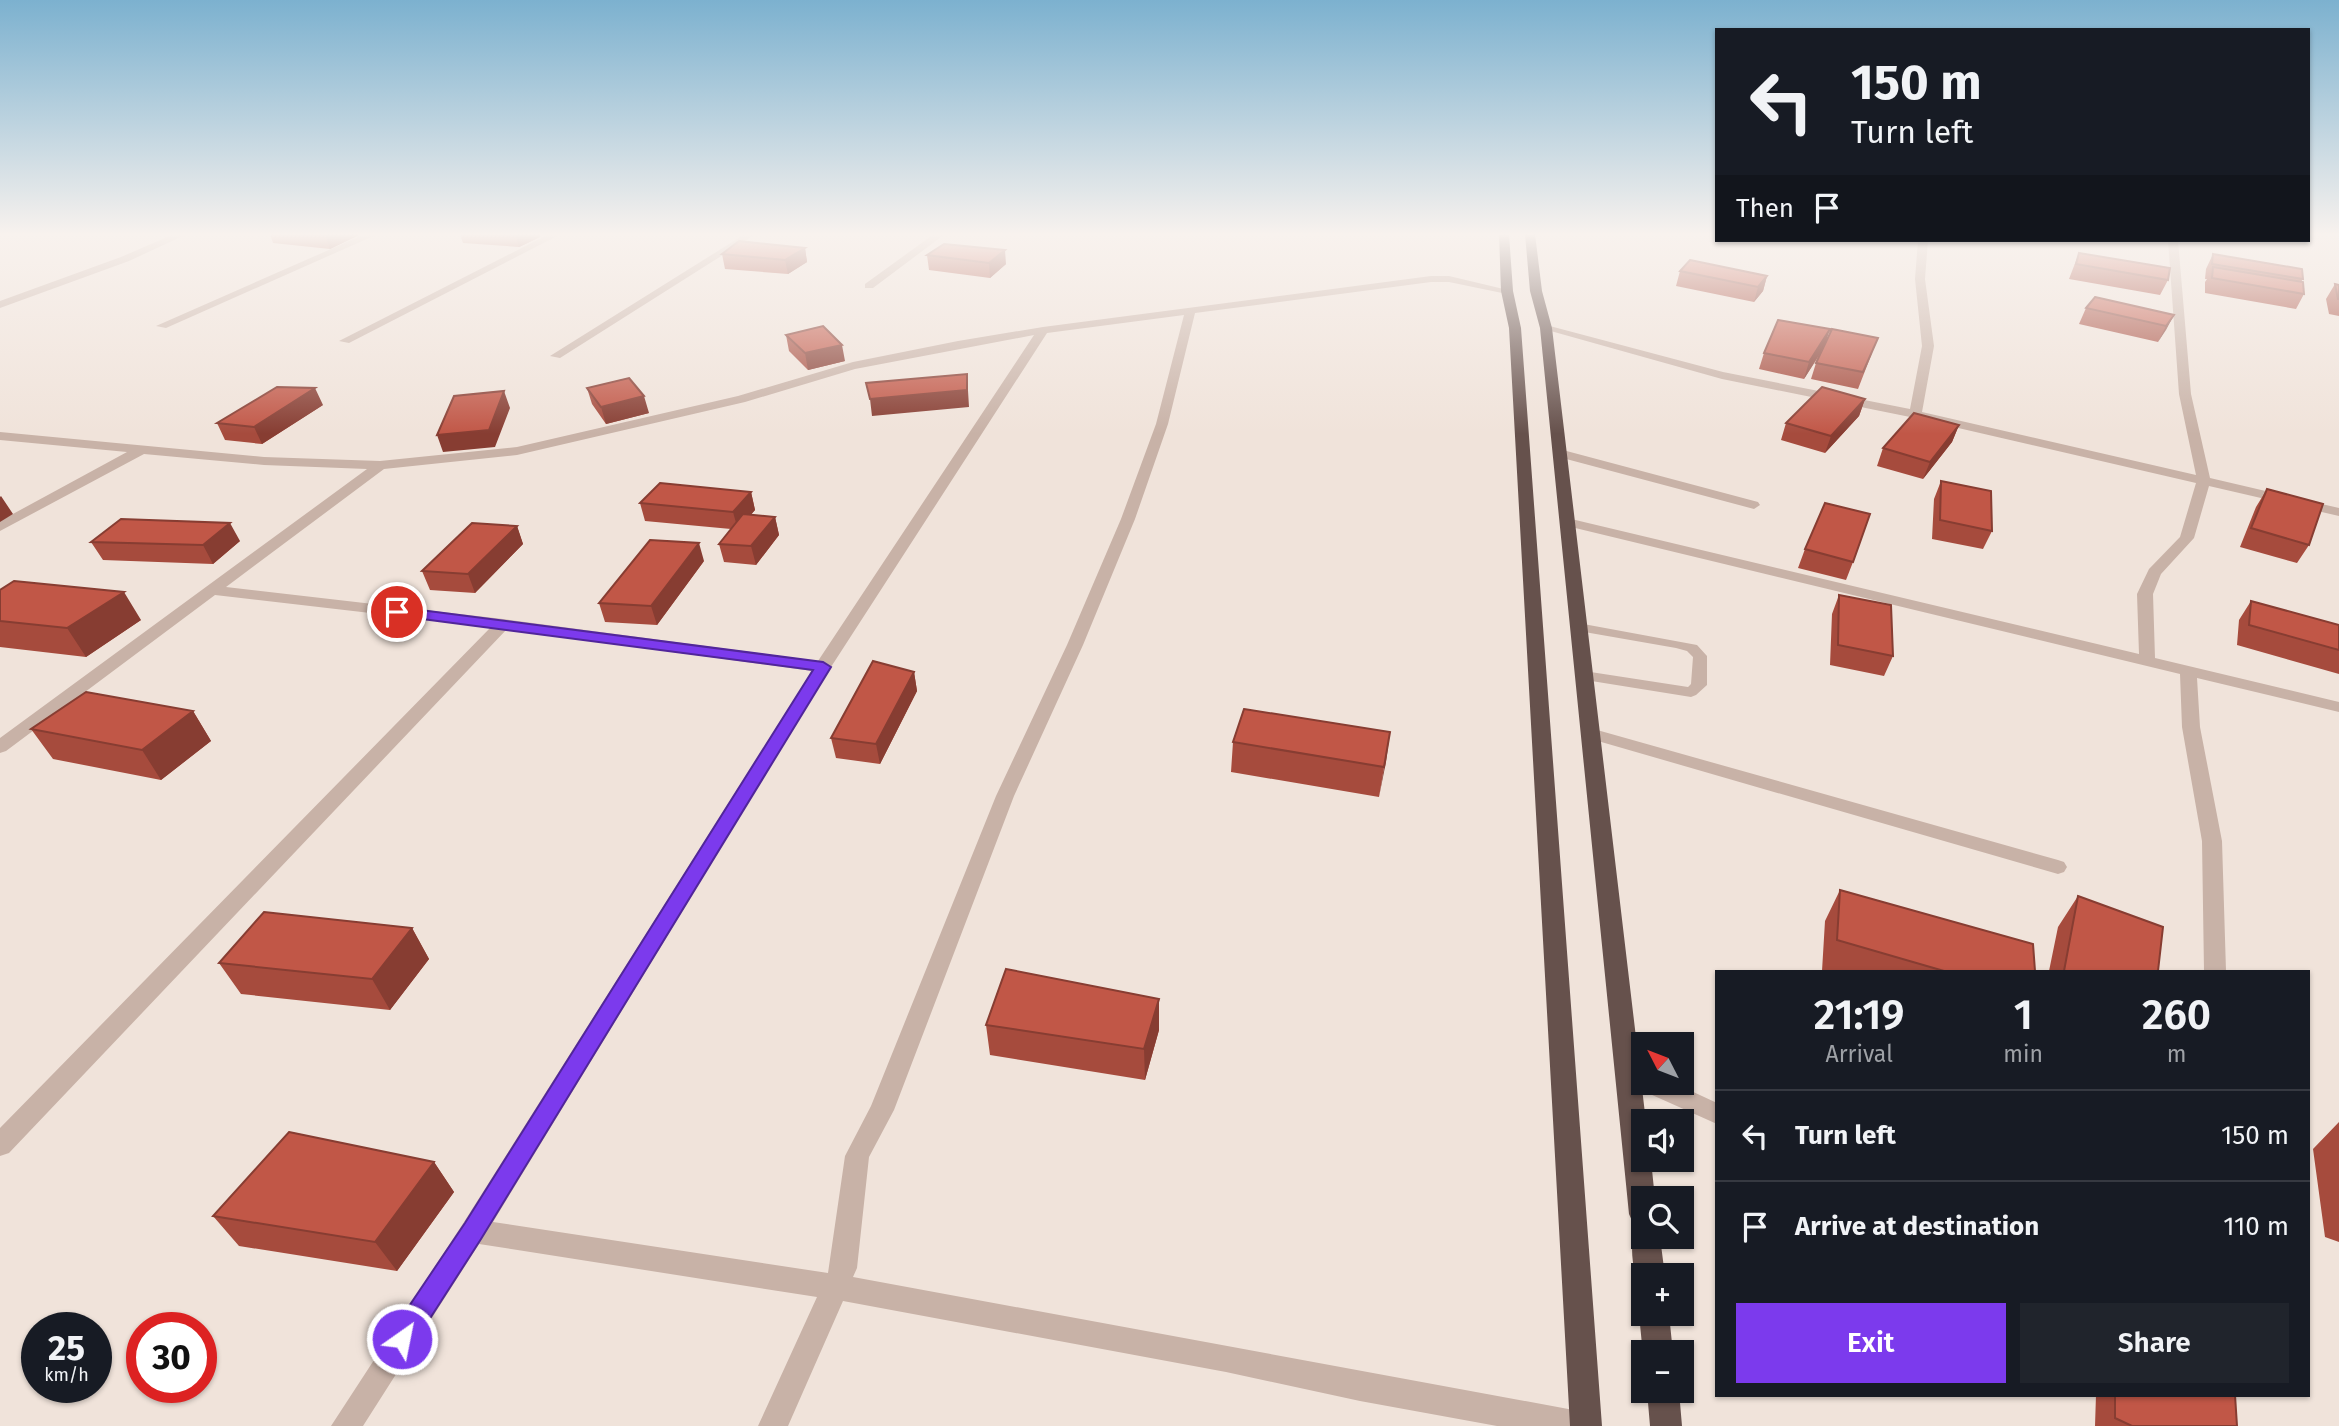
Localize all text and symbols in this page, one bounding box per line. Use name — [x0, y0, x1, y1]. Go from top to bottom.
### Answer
text: 150 m — [1851, 53, 1982, 112]
icon: left — [1736, 56, 1827, 147]
text: Turn left — [1851, 113, 1973, 151]
icon: arrive — [1808, 189, 1846, 227]
text: Then — [1736, 193, 1794, 224]
pin — [367, 582, 427, 642]
icon: arrive — [378, 593, 416, 631]
text: 21:19 — [1814, 990, 1905, 1040]
text: 1 — [2014, 990, 2033, 1040]
text: 260 — [2142, 990, 2211, 1040]
north arrow — [1631, 1032, 1694, 1096]
map controls — [1631, 1032, 1694, 1403]
text: Arrival — [1825, 1040, 1893, 1068]
text: min — [2003, 1040, 2043, 1068]
text: m — [2167, 1040, 2186, 1068]
button: sound — [1631, 1109, 1694, 1172]
icon: left — [1736, 1117, 1774, 1155]
text: Turn left — [1795, 1120, 1896, 1151]
text: 150 m — [2221, 1120, 2289, 1151]
button: search — [1631, 1186, 1694, 1249]
icon: arrive — [1736, 1208, 1774, 1246]
text: Arrive at destination — [1795, 1211, 2039, 1242]
text: 110 m — [2223, 1211, 2289, 1242]
button: + — [1631, 1263, 1694, 1326]
position arrow — [365, 1302, 439, 1376]
button: Exit — [1736, 1303, 2006, 1383]
button: Share — [2020, 1303, 2289, 1383]
speed limit sign: 30 — [126, 1312, 217, 1403]
text: 25 — [48, 1327, 85, 1369]
button: − — [1631, 1340, 1694, 1403]
text: km/h — [44, 1364, 89, 1386]

